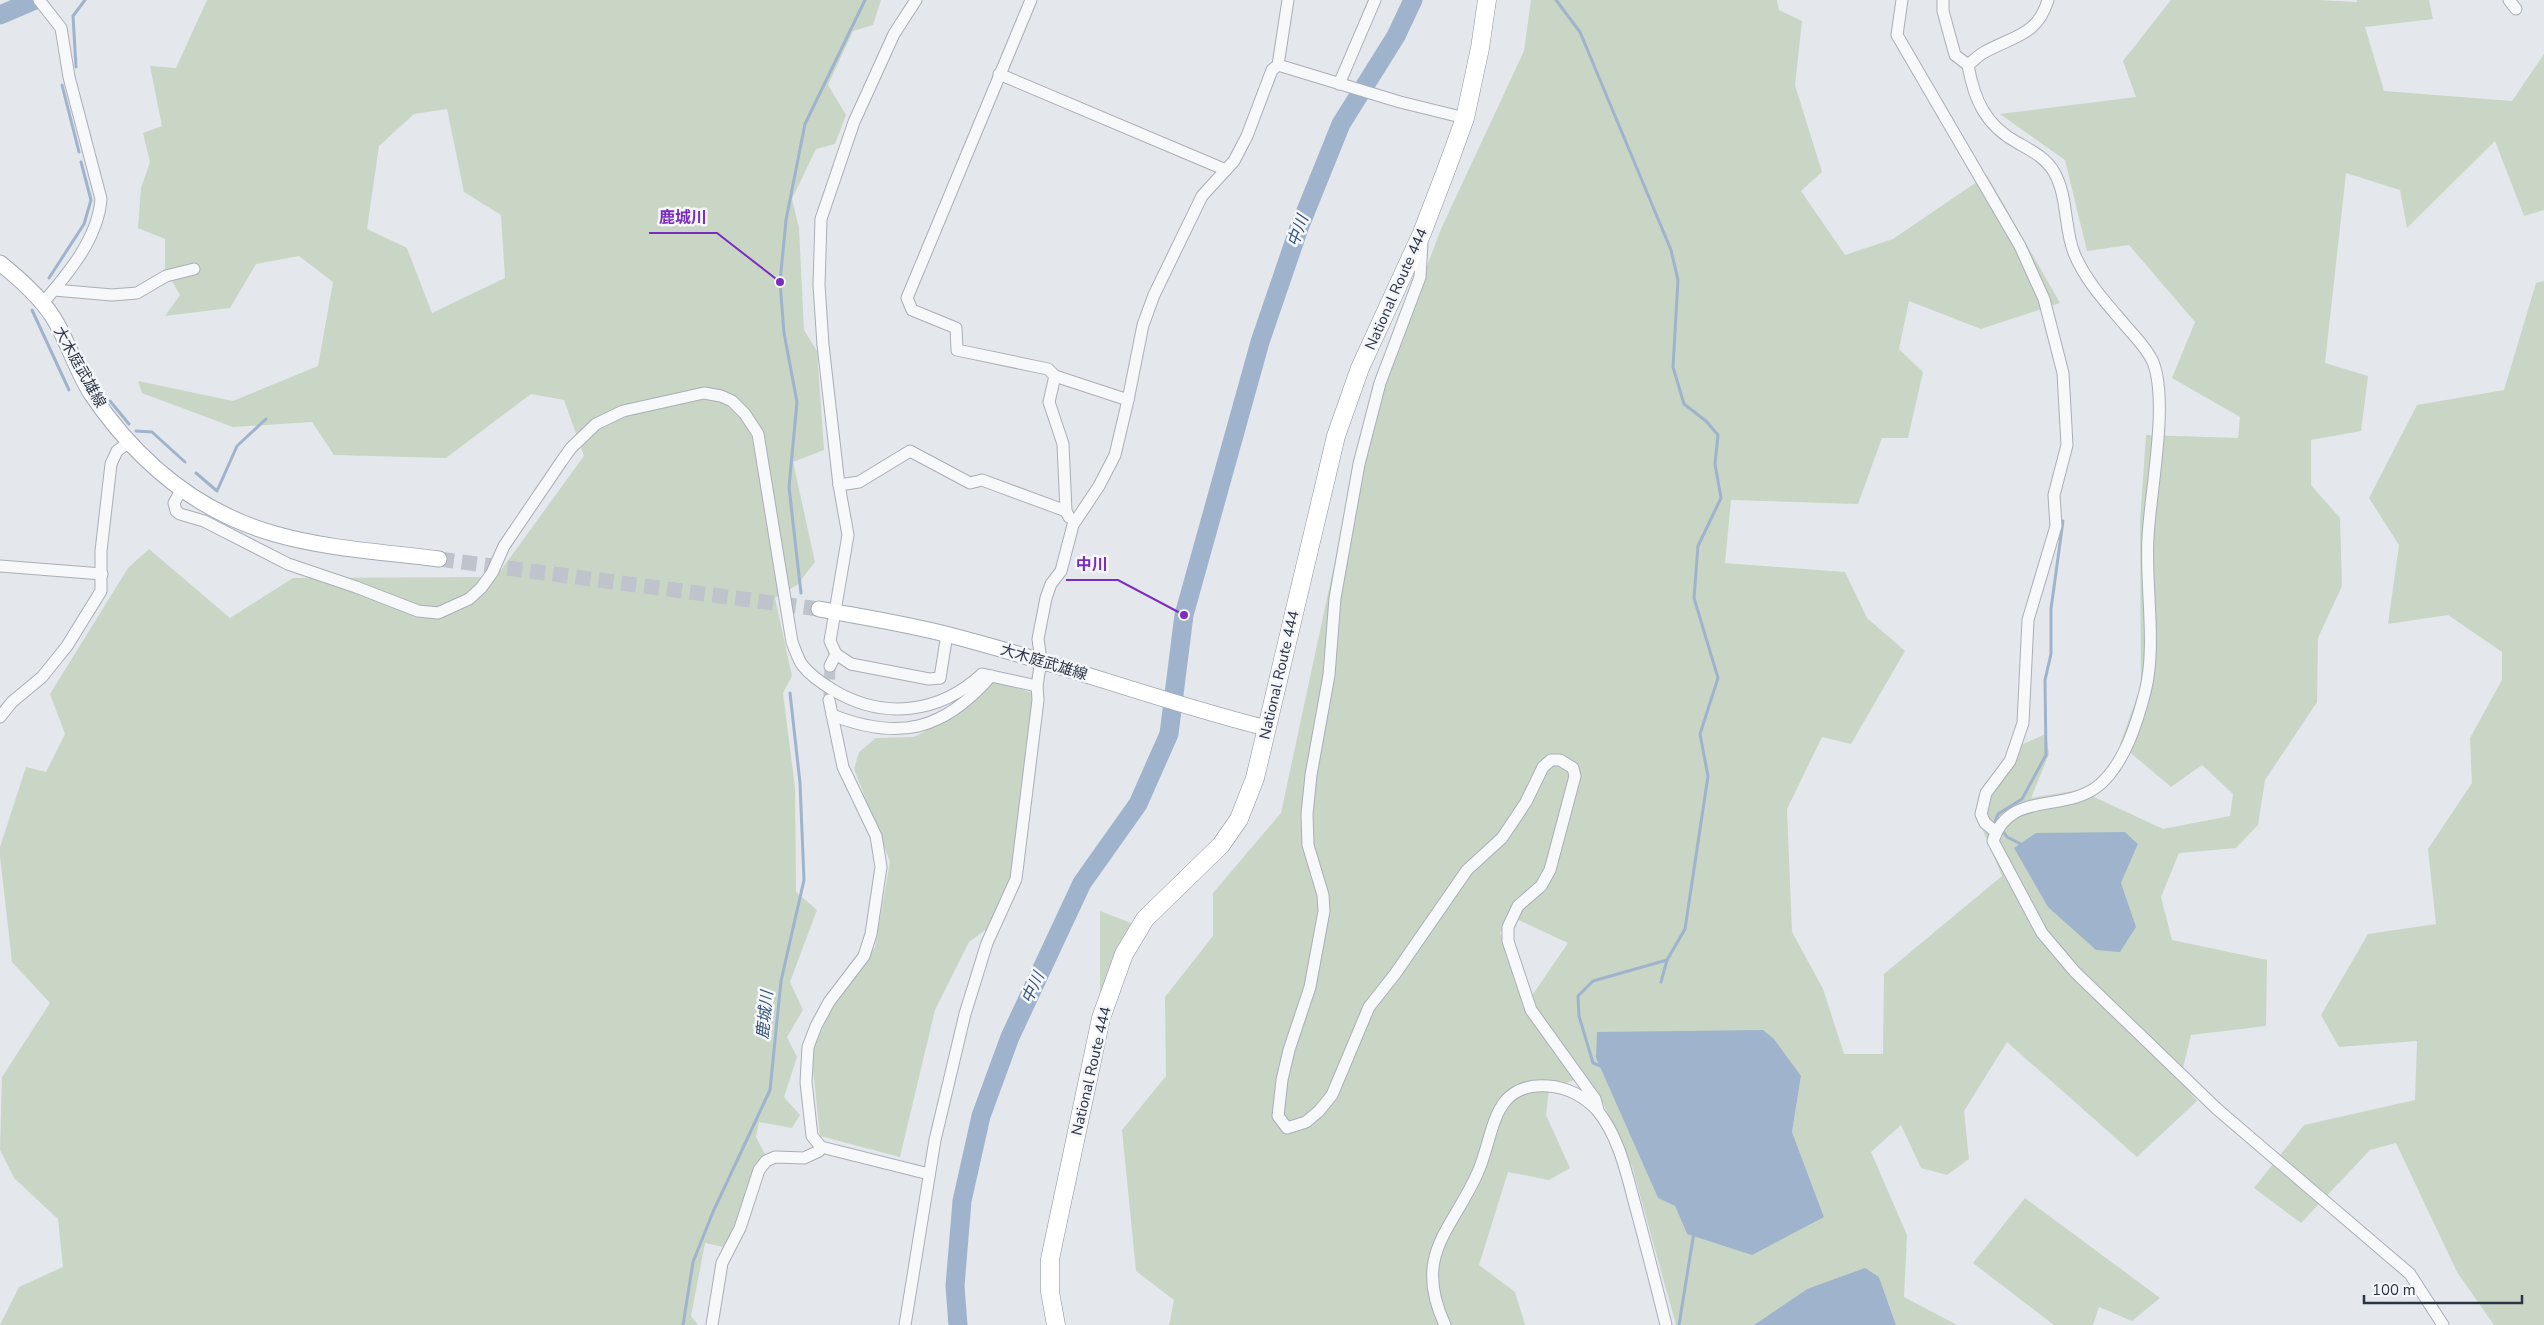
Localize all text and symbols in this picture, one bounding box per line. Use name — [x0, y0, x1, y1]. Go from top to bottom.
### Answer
callout: 鹿城川 — [649, 202, 717, 233]
text: 鹿城川 — [659, 207, 707, 229]
water label: 中川 — [1282, 210, 1314, 250]
street label: National Route 444 — [1360, 225, 1432, 353]
street label: 大木庭武雄線 — [49, 323, 111, 411]
callout: 中川 — [1066, 549, 1118, 580]
text: 中川 — [1076, 554, 1108, 576]
street label: National Route 444 — [1254, 609, 1304, 741]
street label: 大木庭武雄線 — [998, 639, 1090, 685]
water label: 中川 — [1016, 967, 1051, 1007]
water label: 鹿城川 — [752, 988, 779, 1040]
street label: National Route 444 — [1066, 1005, 1116, 1137]
scale bar — [2364, 1272, 2522, 1304]
text: 100 m — [2372, 1280, 2416, 1300]

